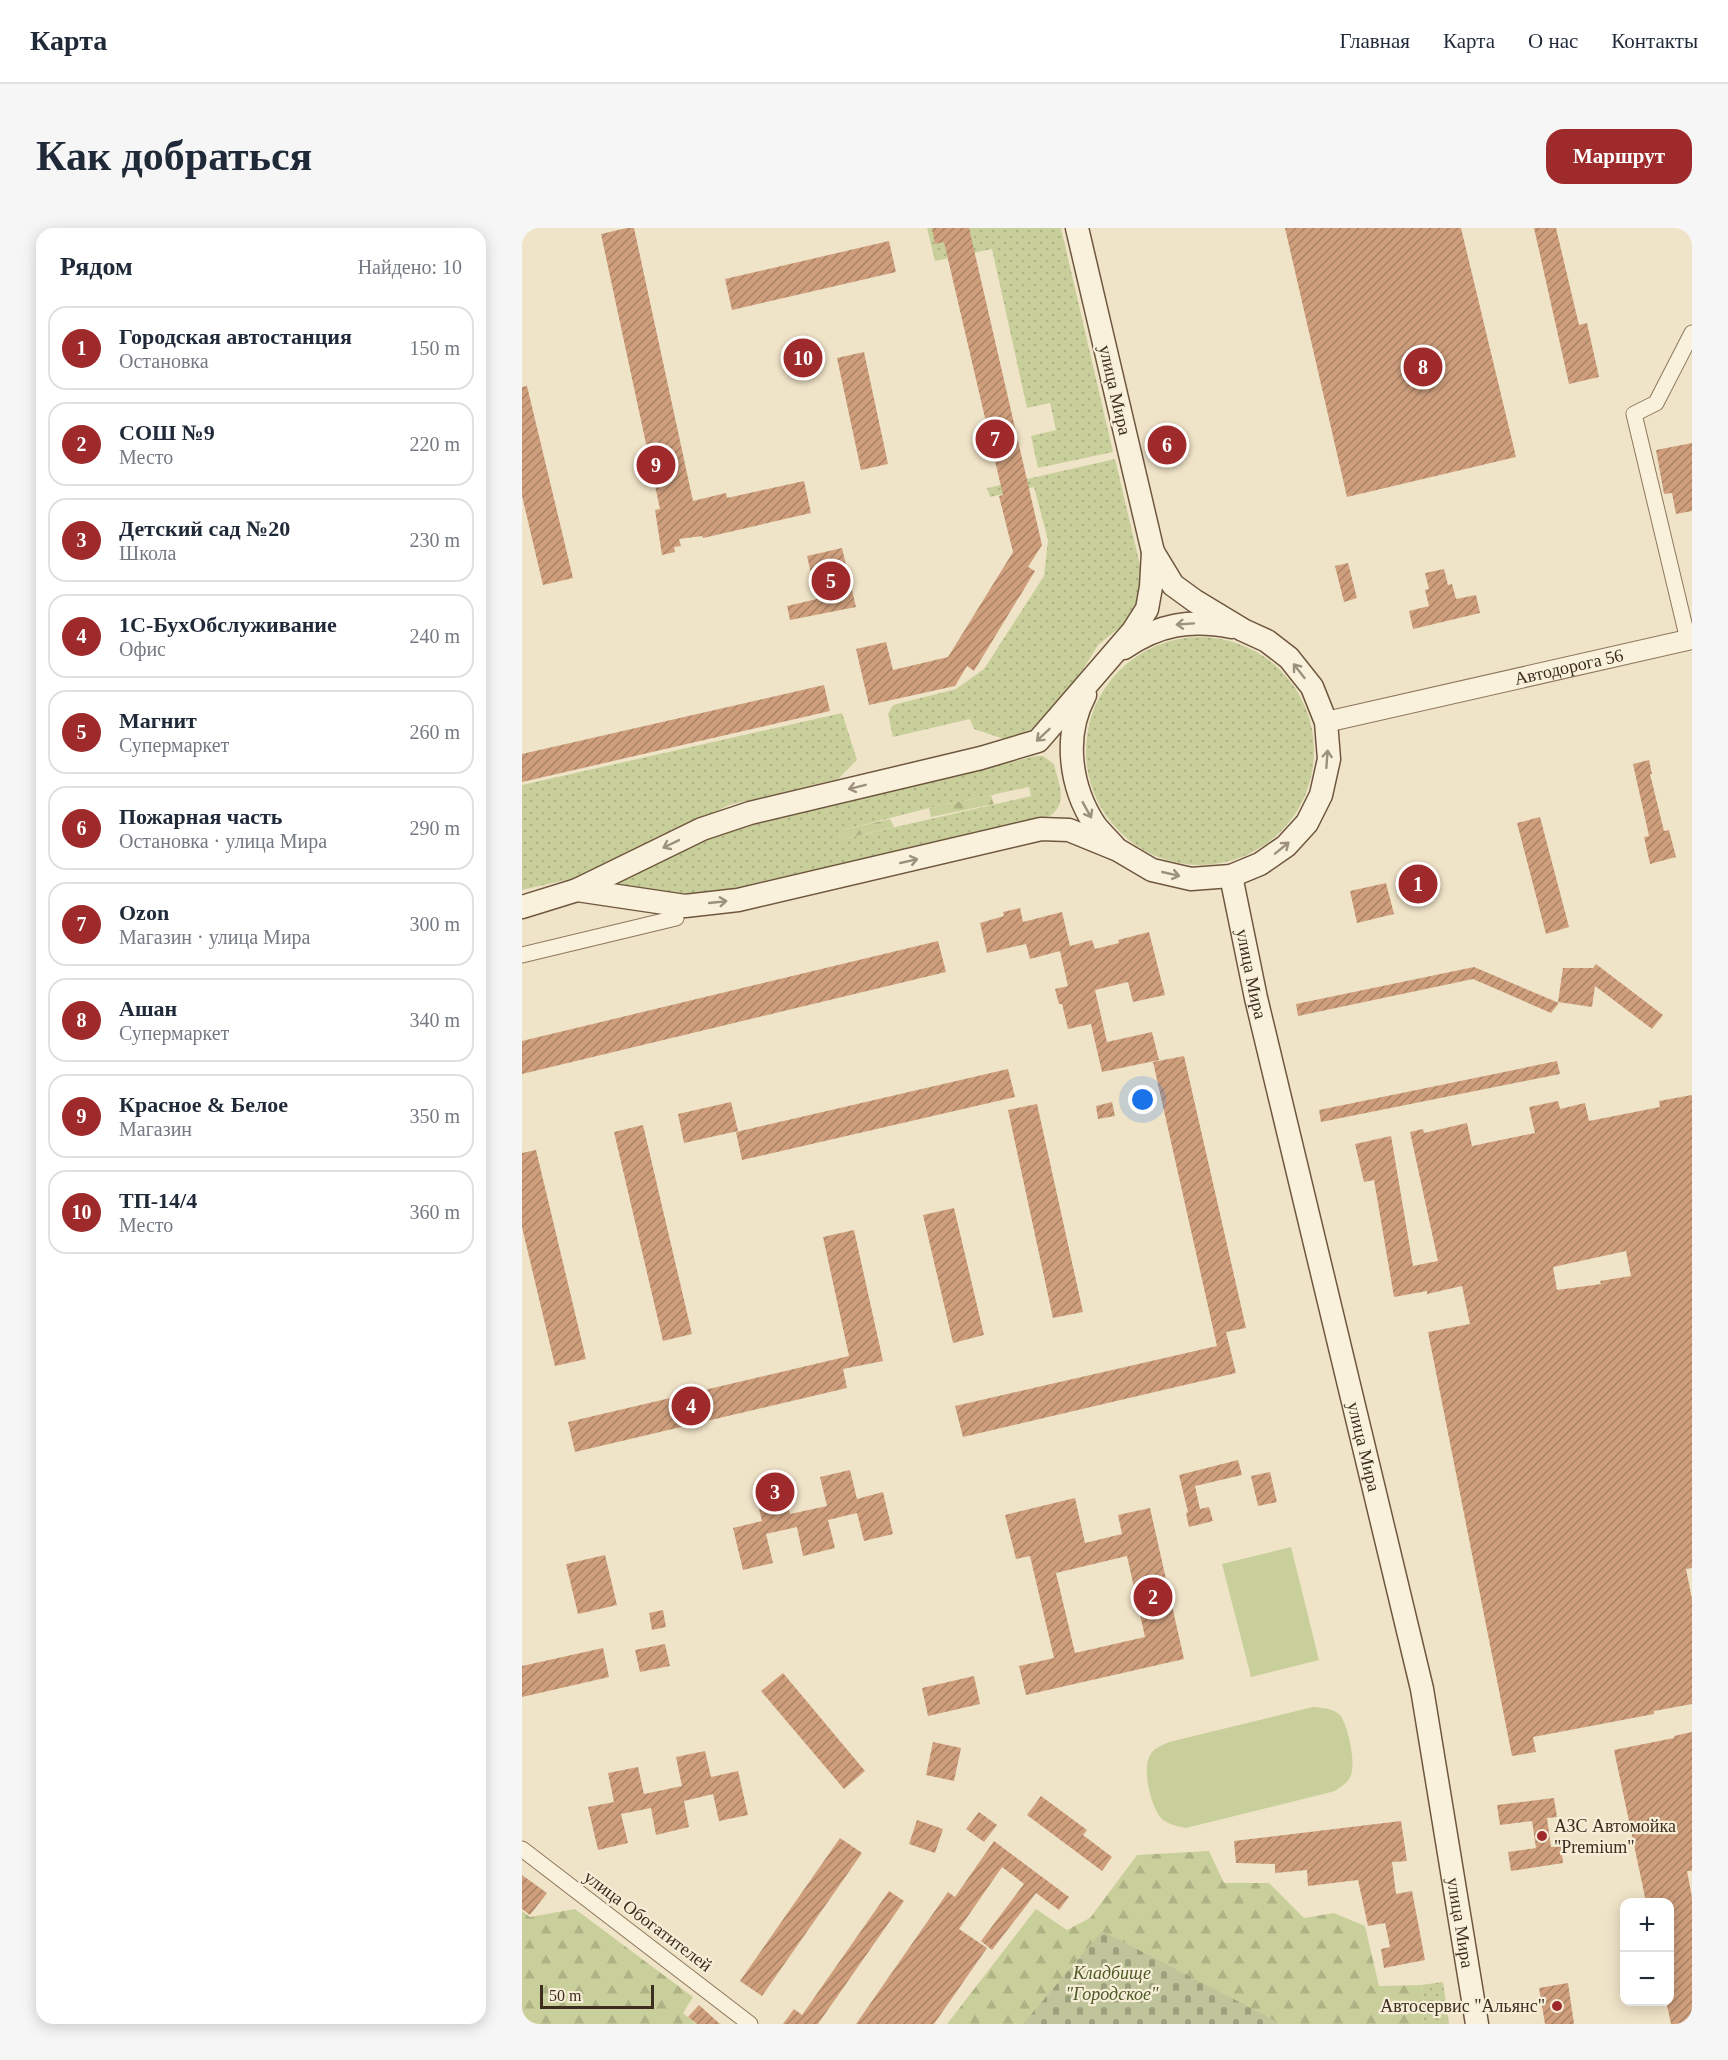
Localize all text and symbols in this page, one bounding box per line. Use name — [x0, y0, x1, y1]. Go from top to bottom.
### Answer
text: Карта — [30, 25, 107, 56]
text: Главная — [1340, 29, 1410, 53]
text: Карта — [1443, 29, 1495, 53]
text: О нас — [1528, 29, 1578, 53]
text: Контакты — [1611, 29, 1698, 53]
button: Маршрут — [1546, 129, 1692, 184]
text: Как добраться — [36, 133, 312, 179]
text: Рядом — [60, 252, 133, 281]
text: Найдено: 10 — [358, 256, 462, 278]
text: Городская автостанция — [119, 324, 352, 349]
pin: 10 — [784, 336, 822, 380]
text: 1 — [77, 337, 87, 359]
text: 150 m — [409, 337, 460, 359]
street label: улица Мира — [1095, 343, 1135, 437]
pin: 8 — [1404, 344, 1442, 390]
text: Остановка — [119, 350, 209, 372]
pin: 7 — [976, 416, 1014, 462]
text: СОШ №9 — [119, 420, 215, 445]
pin: 6 — [1148, 422, 1186, 468]
text: 2 — [77, 433, 87, 455]
text: 220 m — [409, 433, 460, 455]
pin: 9 — [636, 442, 676, 488]
text: Место — [119, 446, 173, 468]
text: Детский сад №20 — [119, 516, 290, 541]
text: 3 — [77, 529, 87, 551]
text: 230 m — [409, 529, 460, 551]
text: Школа — [119, 542, 176, 564]
pin: 5 — [812, 558, 850, 604]
text: 1С-БухОбслуживание — [119, 612, 337, 637]
one-way arrow — [1175, 619, 1195, 630]
text: 4 — [77, 625, 87, 647]
text: 240 m — [409, 625, 460, 647]
text: Офис — [119, 638, 166, 660]
street label: Автодорога 56 — [1512, 645, 1625, 689]
one-way arrow — [1293, 663, 1306, 679]
text: Магнит — [119, 708, 197, 733]
text: 5 — [77, 721, 87, 743]
text: 260 m — [409, 721, 460, 743]
one-way arrow — [1035, 728, 1050, 742]
text: Супермаркет — [119, 734, 229, 756]
one-way arrow — [1322, 749, 1333, 769]
one-way arrow — [847, 781, 866, 793]
one-way arrow — [1081, 801, 1093, 818]
text: Пожарная часть — [119, 804, 282, 829]
text: 6 — [77, 817, 87, 839]
text: 290 m — [409, 817, 460, 839]
text: Остановка · улица Мира — [119, 830, 327, 852]
one-way arrow — [662, 839, 680, 850]
one-way arrow — [1274, 842, 1290, 855]
one-way arrow — [899, 854, 918, 866]
pin: 1 — [1398, 862, 1438, 906]
one-way arrow — [1161, 869, 1180, 881]
one-way arrow — [708, 896, 728, 907]
text: Ozon — [119, 900, 169, 925]
text: 7 — [77, 913, 87, 935]
text: 300 m — [409, 913, 460, 935]
text: Магазин · улица Мира — [119, 926, 310, 948]
street label: улица Мира — [1232, 927, 1271, 1021]
text: Ашан — [119, 996, 177, 1021]
text: 8 — [77, 1009, 87, 1031]
text: 340 m — [409, 1009, 460, 1031]
text: Супермаркет — [119, 1022, 229, 1044]
your location — [1128, 1085, 1157, 1114]
text: Красное & Белое — [119, 1092, 288, 1117]
text: 9 — [77, 1105, 87, 1127]
text: 350 m — [409, 1105, 460, 1127]
text: Магазин — [119, 1118, 192, 1140]
text: ТП-14/4 — [119, 1188, 197, 1213]
text: 10 — [72, 1201, 92, 1223]
text: 360 m — [409, 1201, 460, 1223]
text: Место — [119, 1214, 173, 1236]
pin: 4 — [672, 1384, 710, 1428]
street label: улица Мира — [1343, 1400, 1384, 1494]
pin: 3 — [756, 1470, 794, 1514]
pin: 2 — [1134, 1574, 1172, 1620]
place label: АЗС Автомойка "Premium" — [1554, 1816, 1676, 1857]
marker: АЗС Автомойка "Premium" — [1535, 1829, 1549, 1843]
street label: улица Обогатителей — [580, 1866, 716, 1976]
street label: улица Мира — [1443, 1876, 1478, 1970]
map controls — [1620, 1898, 1674, 2006]
button: + — [1620, 1898, 1674, 1952]
button: − — [1620, 1952, 1674, 2006]
park label: Кладбище "Городское" — [1065, 1963, 1159, 2004]
scale bar — [540, 1982, 654, 2010]
text: 50 m — [549, 1987, 581, 2004]
place label: Автосервис "Альянс" — [1380, 1996, 1545, 2016]
marker: Автосервис "Альянс" — [1550, 1999, 1564, 2013]

